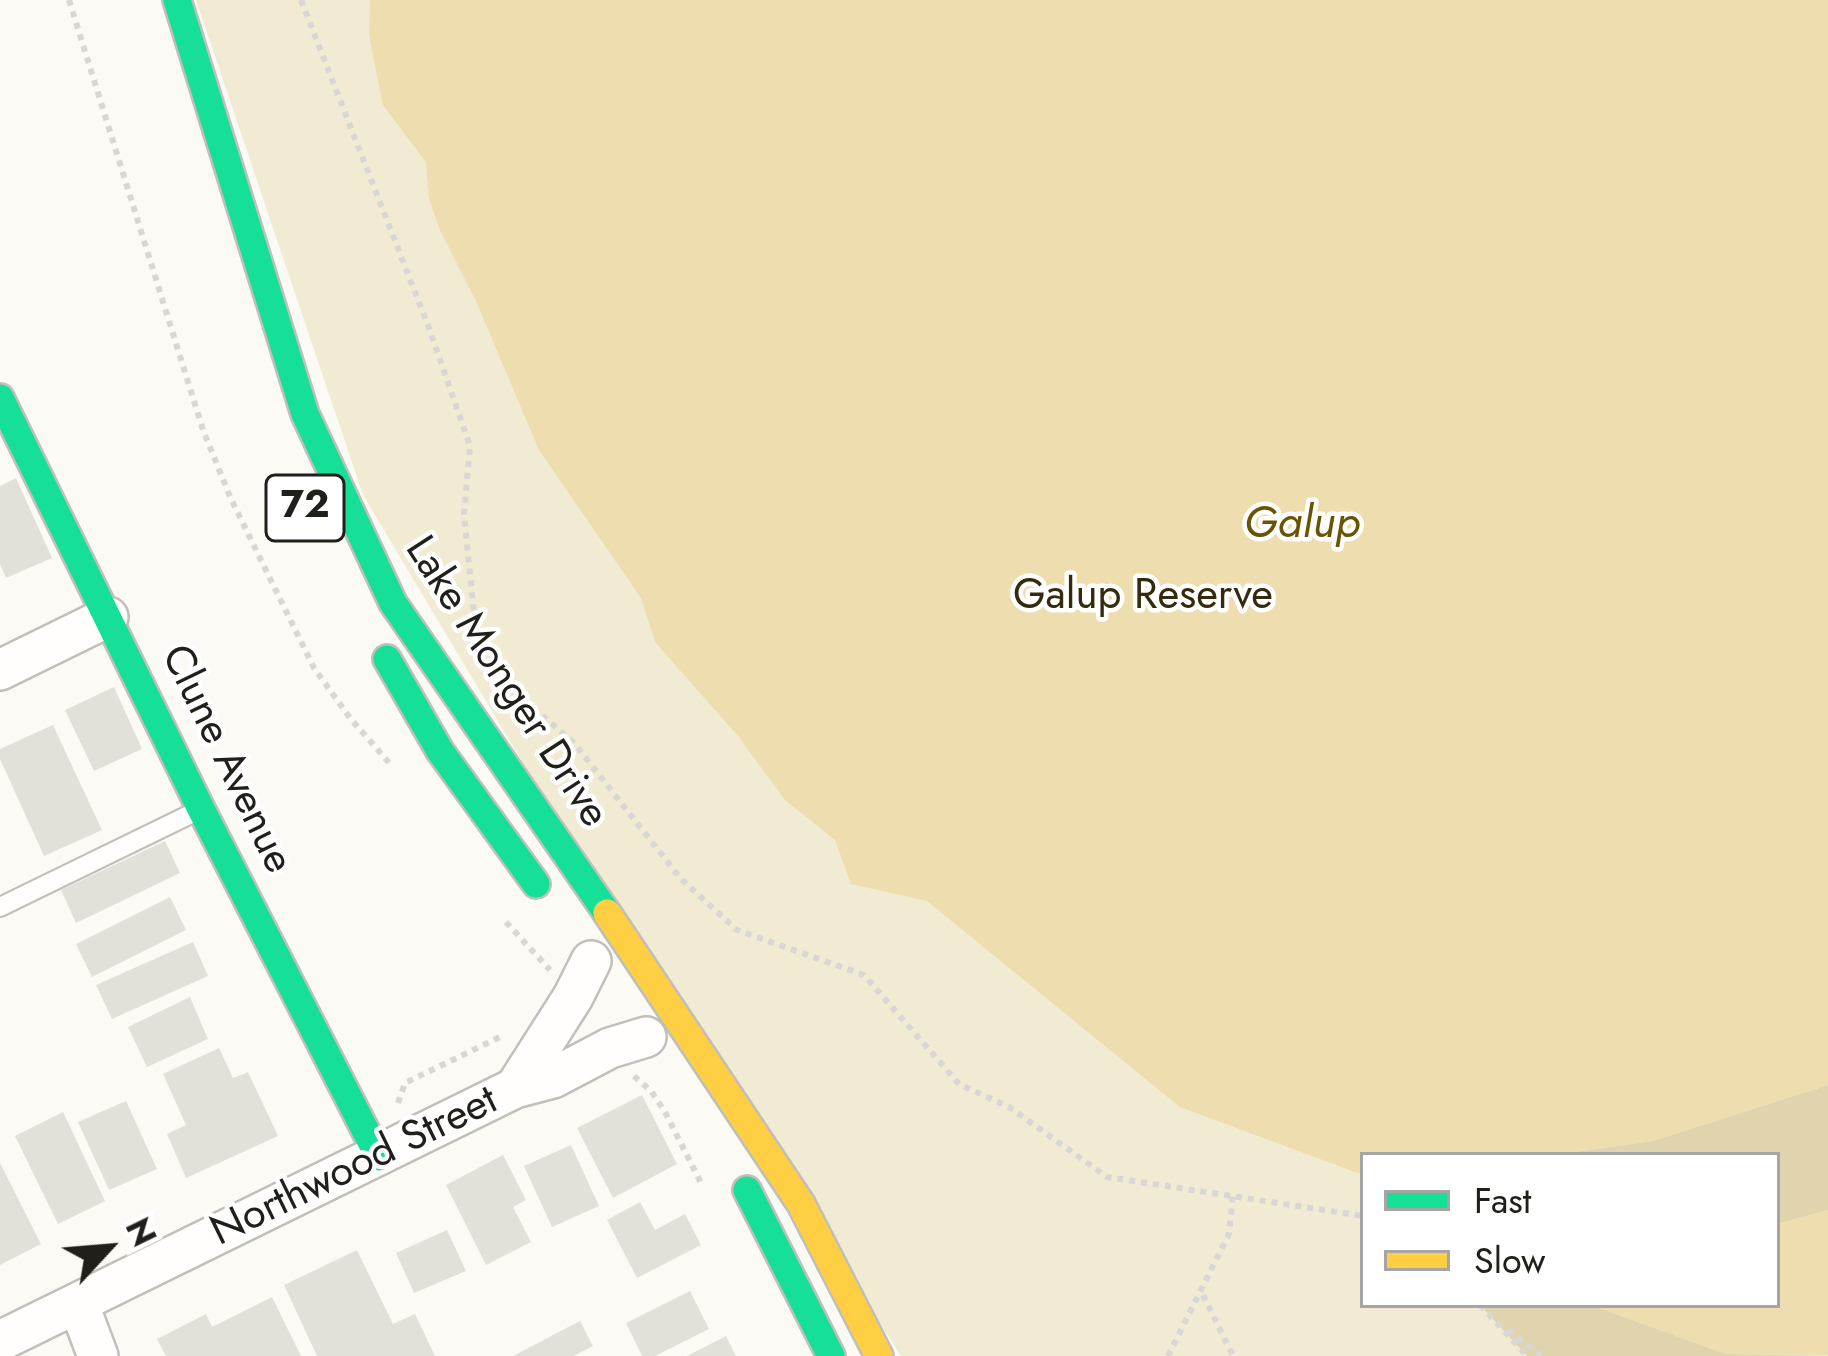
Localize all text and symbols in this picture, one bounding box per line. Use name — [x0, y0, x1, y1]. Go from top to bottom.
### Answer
road number: 72 — [266, 475, 344, 541]
water label: Galup — [1244, 499, 1360, 553]
street label: Lake Monger Drive — [392, 528, 618, 838]
park label: Galup Reserve — [1013, 573, 1273, 623]
street label: Clune Avenue — [148, 638, 302, 882]
street label: Northwood Street — [204, 1077, 506, 1259]
legend — [1360, 1152, 1780, 1308]
text: Fast — [1474, 1174, 1531, 1226]
north arrow — [48, 1188, 168, 1308]
text: N — [114, 1210, 168, 1254]
text: Slow — [1474, 1234, 1546, 1286]

